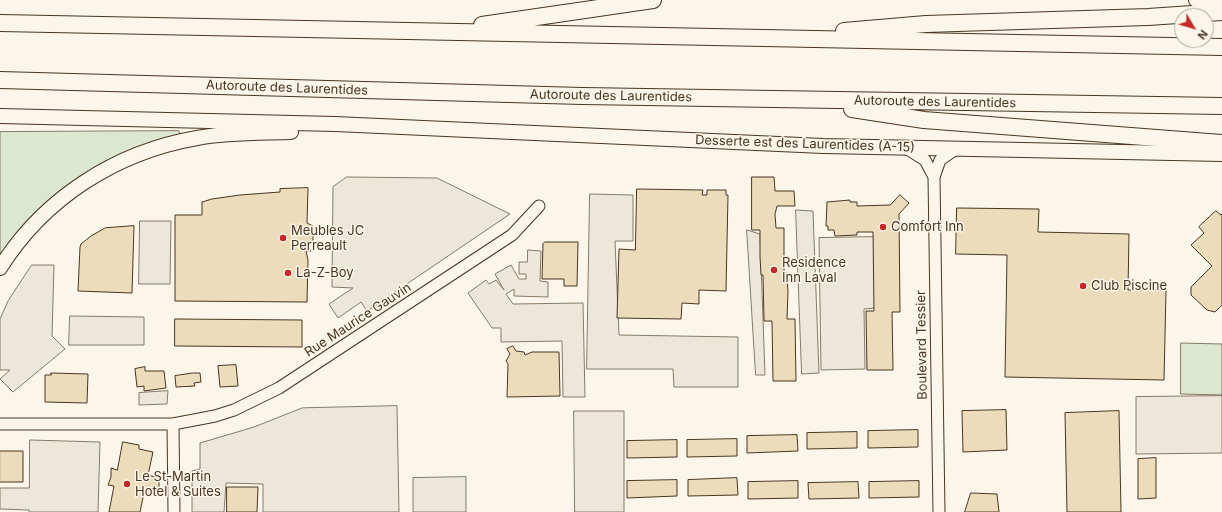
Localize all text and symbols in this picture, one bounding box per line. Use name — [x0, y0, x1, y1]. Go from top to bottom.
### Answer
north arrow — [1174, 8, 1214, 48]
text: N — [1195, 27, 1211, 42]
street label: Autoroute des Laurentides — [206, 77, 368, 99]
street label: Autoroute des Laurentides — [530, 87, 692, 105]
street label: Autoroute des Laurentides — [854, 93, 1016, 111]
street label: Desserte est des Laurentides (A-15) — [695, 132, 915, 156]
place label: Comfort Inn — [891, 219, 964, 235]
marker: Comfort Inn — [878, 222, 888, 232]
place label: Meubles JC Perreault — [291, 223, 364, 254]
marker: Meubles JC Perreault — [278, 233, 288, 243]
place label: Residence Inn Laval — [782, 255, 846, 286]
place label: La-Z-Boy — [296, 265, 354, 281]
marker: Residence Inn Laval — [769, 265, 779, 275]
marker: La-Z-Boy — [283, 268, 293, 278]
place label: Club Piscine — [1091, 278, 1167, 294]
street label: Rue Maurice Gauvin — [302, 280, 414, 360]
marker: Club Piscine — [1078, 281, 1088, 291]
street label: Boulevard Tessier — [913, 290, 931, 400]
place label: Le St-Martin Hotel & Suites — [135, 469, 221, 500]
marker: Le St-Martin Hotel & Suites — [122, 479, 132, 489]

